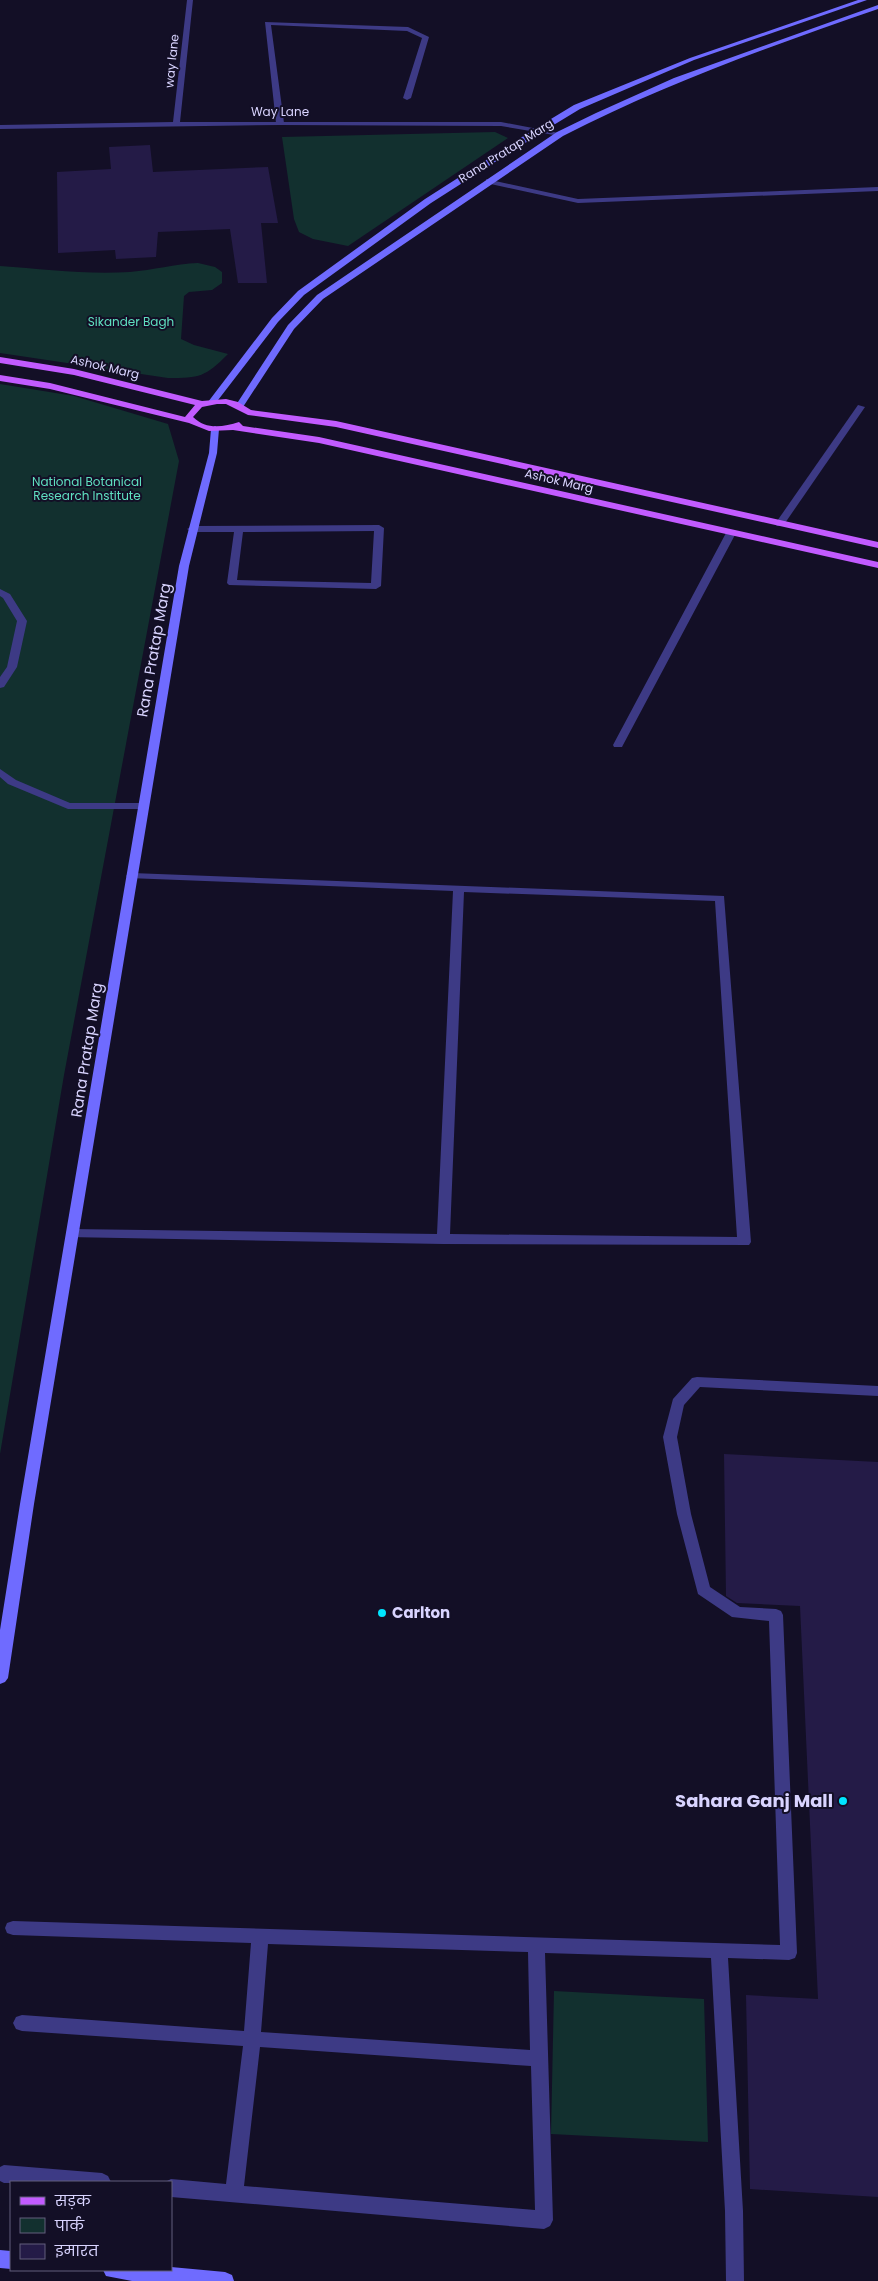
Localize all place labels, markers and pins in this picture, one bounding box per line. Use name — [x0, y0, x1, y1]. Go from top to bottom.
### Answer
place label: Carlton — [392, 1602, 450, 1623]
marker: Carlton — [376, 1607, 388, 1619]
place label: Sahara Ganj Mall — [675, 1788, 833, 1813]
marker: Sahara Ganj Mall — [837, 1795, 849, 1807]

